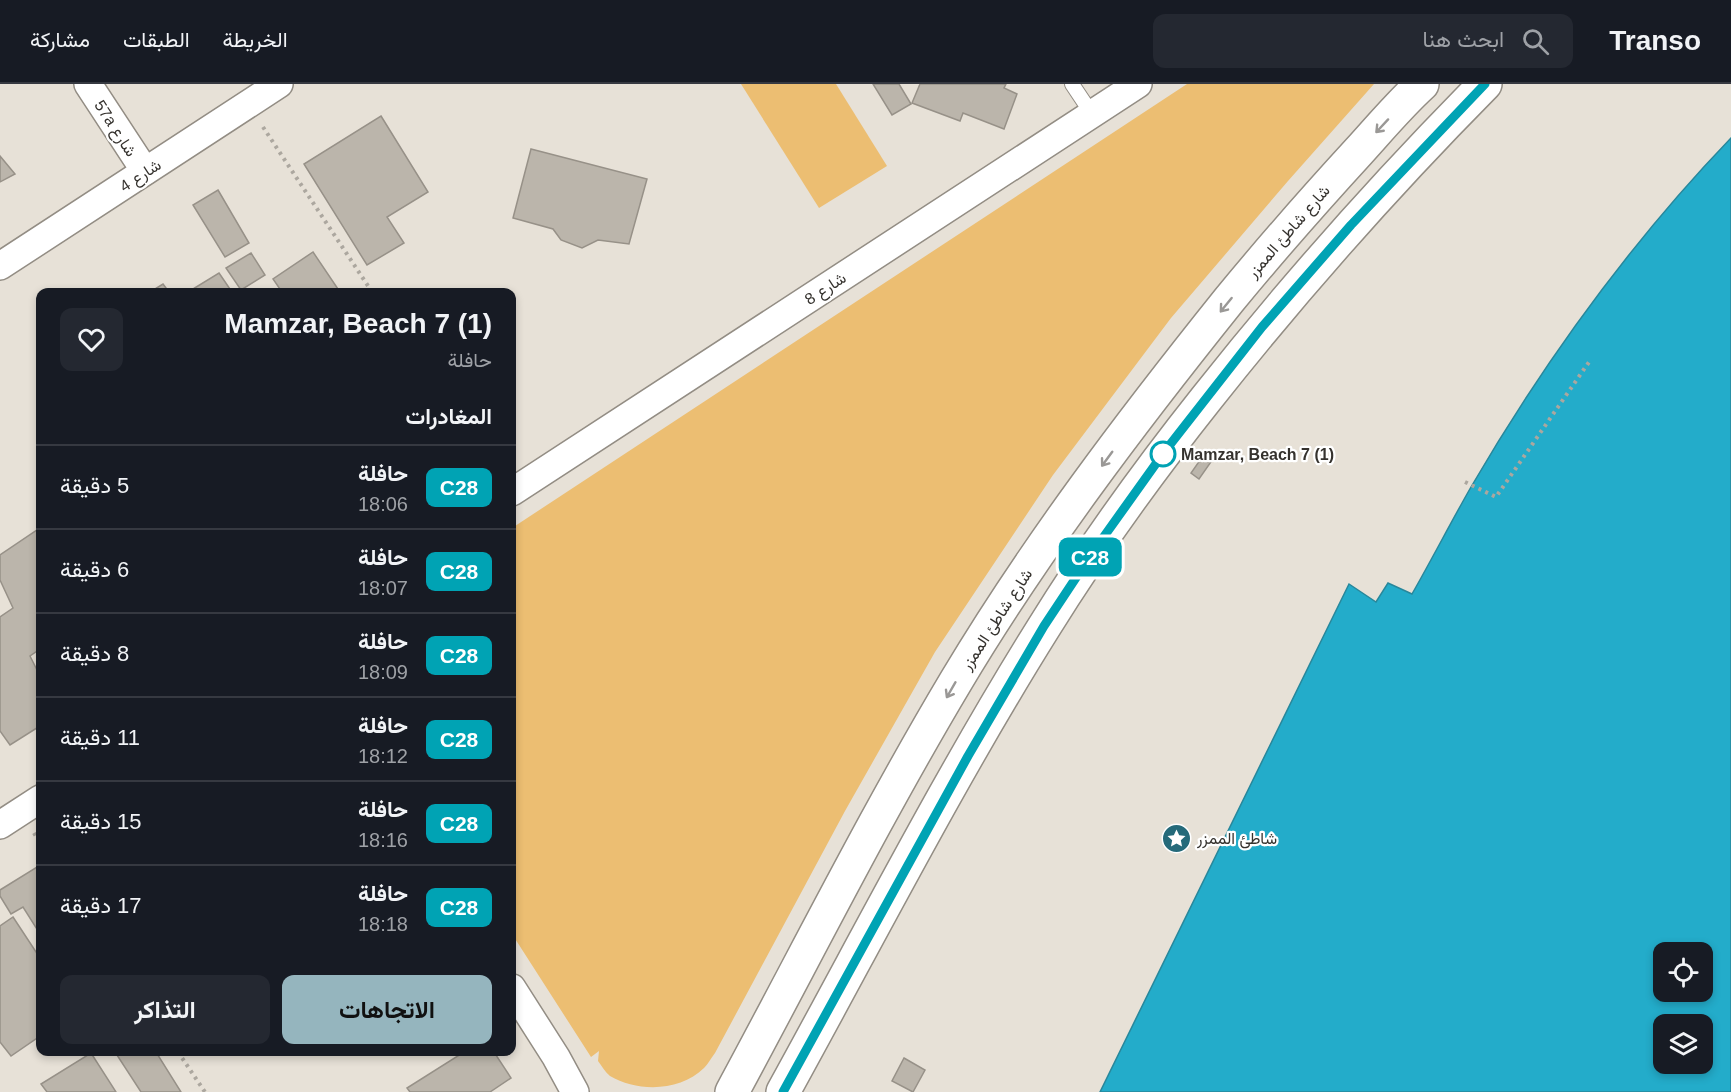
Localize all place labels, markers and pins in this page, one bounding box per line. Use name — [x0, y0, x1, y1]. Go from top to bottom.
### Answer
marker: Mamzar, Beach 7 (1) — [1150, 441, 1176, 467]
place label: Mamzar, Beach 7 (1) — [1181, 446, 1334, 463]
place icon: شاطئ الممزر — [1160, 822, 1192, 854]
place label: شاطئ الممزر — [1196, 830, 1277, 849]

